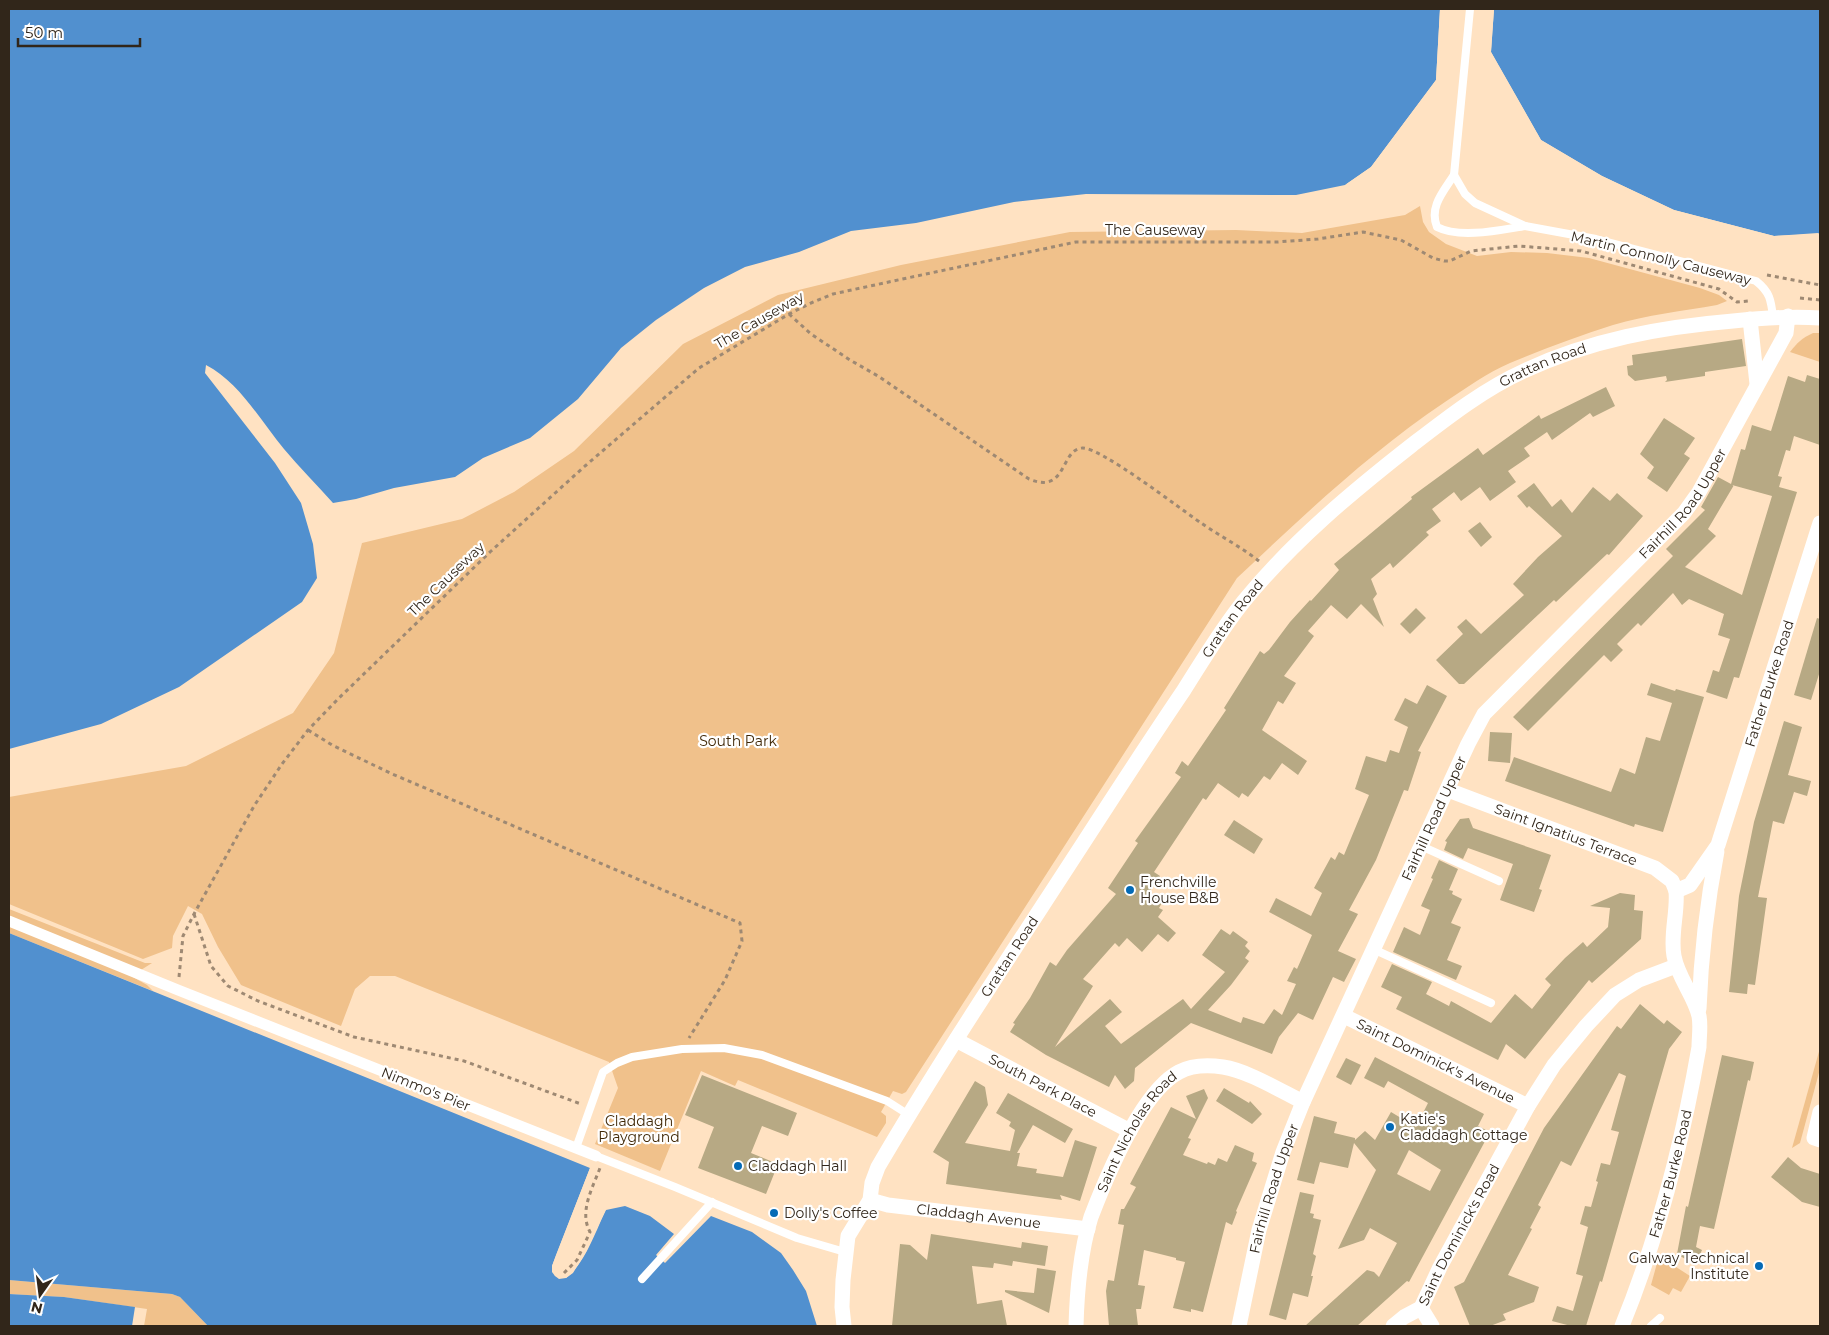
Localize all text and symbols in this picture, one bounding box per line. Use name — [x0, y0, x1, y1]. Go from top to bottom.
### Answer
scale bar — [18, 15, 140, 47]
text: 50 m — [25, 23, 63, 42]
street label: The Causeway — [1105, 221, 1205, 239]
street label: Martin Connolly Causeway — [1569, 227, 1753, 289]
street label: The Causeway — [711, 287, 807, 353]
street label: Grattan Road — [1496, 339, 1589, 391]
street label: Fairhill Road Upper — [1635, 445, 1730, 562]
street label: The Causeway — [404, 538, 488, 620]
street label: Grattan Road — [1198, 576, 1267, 661]
street label: Father Burke Road — [1741, 618, 1798, 749]
park label: South Park — [699, 732, 777, 750]
street label: Fairhill Road Upper — [1397, 753, 1470, 883]
street label: Saint Ignatius Terrace — [1492, 799, 1640, 870]
place label: Frenchville House B&B — [1140, 873, 1219, 907]
marker: Frenchville House B&B — [1124, 884, 1136, 896]
street label: Grattan Road — [977, 913, 1042, 1000]
street label: Saint Dominick's Avenue — [1353, 1014, 1518, 1107]
street label: South Park Place — [986, 1050, 1100, 1121]
street label: Nimmo's Pier — [379, 1063, 474, 1115]
street label: Saint Nicholas Road — [1093, 1067, 1180, 1195]
street label: Father Burke Road — [1645, 1108, 1696, 1240]
place label: Katie's Claddagh Cottage — [1400, 1110, 1528, 1144]
park label: Claddagh Playground — [598, 1112, 680, 1146]
street label: Fairhill Road Upper — [1245, 1121, 1303, 1255]
marker: Katie's Claddagh Cottage — [1384, 1121, 1396, 1133]
place label: Claddagh Hall — [748, 1157, 847, 1175]
marker: Claddagh Hall — [732, 1160, 744, 1172]
street label: Saint Dominick's Road — [1414, 1161, 1504, 1309]
street label: Claddagh Avenue — [916, 1200, 1042, 1232]
place label: Dolly's Coffee — [784, 1204, 877, 1222]
marker: Dolly's Coffee — [768, 1207, 780, 1219]
place label: Galway Technical Institute — [1629, 1249, 1749, 1283]
marker: Galway Technical Institute — [1753, 1260, 1765, 1272]
north arrow — [15, 1270, 65, 1320]
text: N — [29, 1298, 45, 1318]

